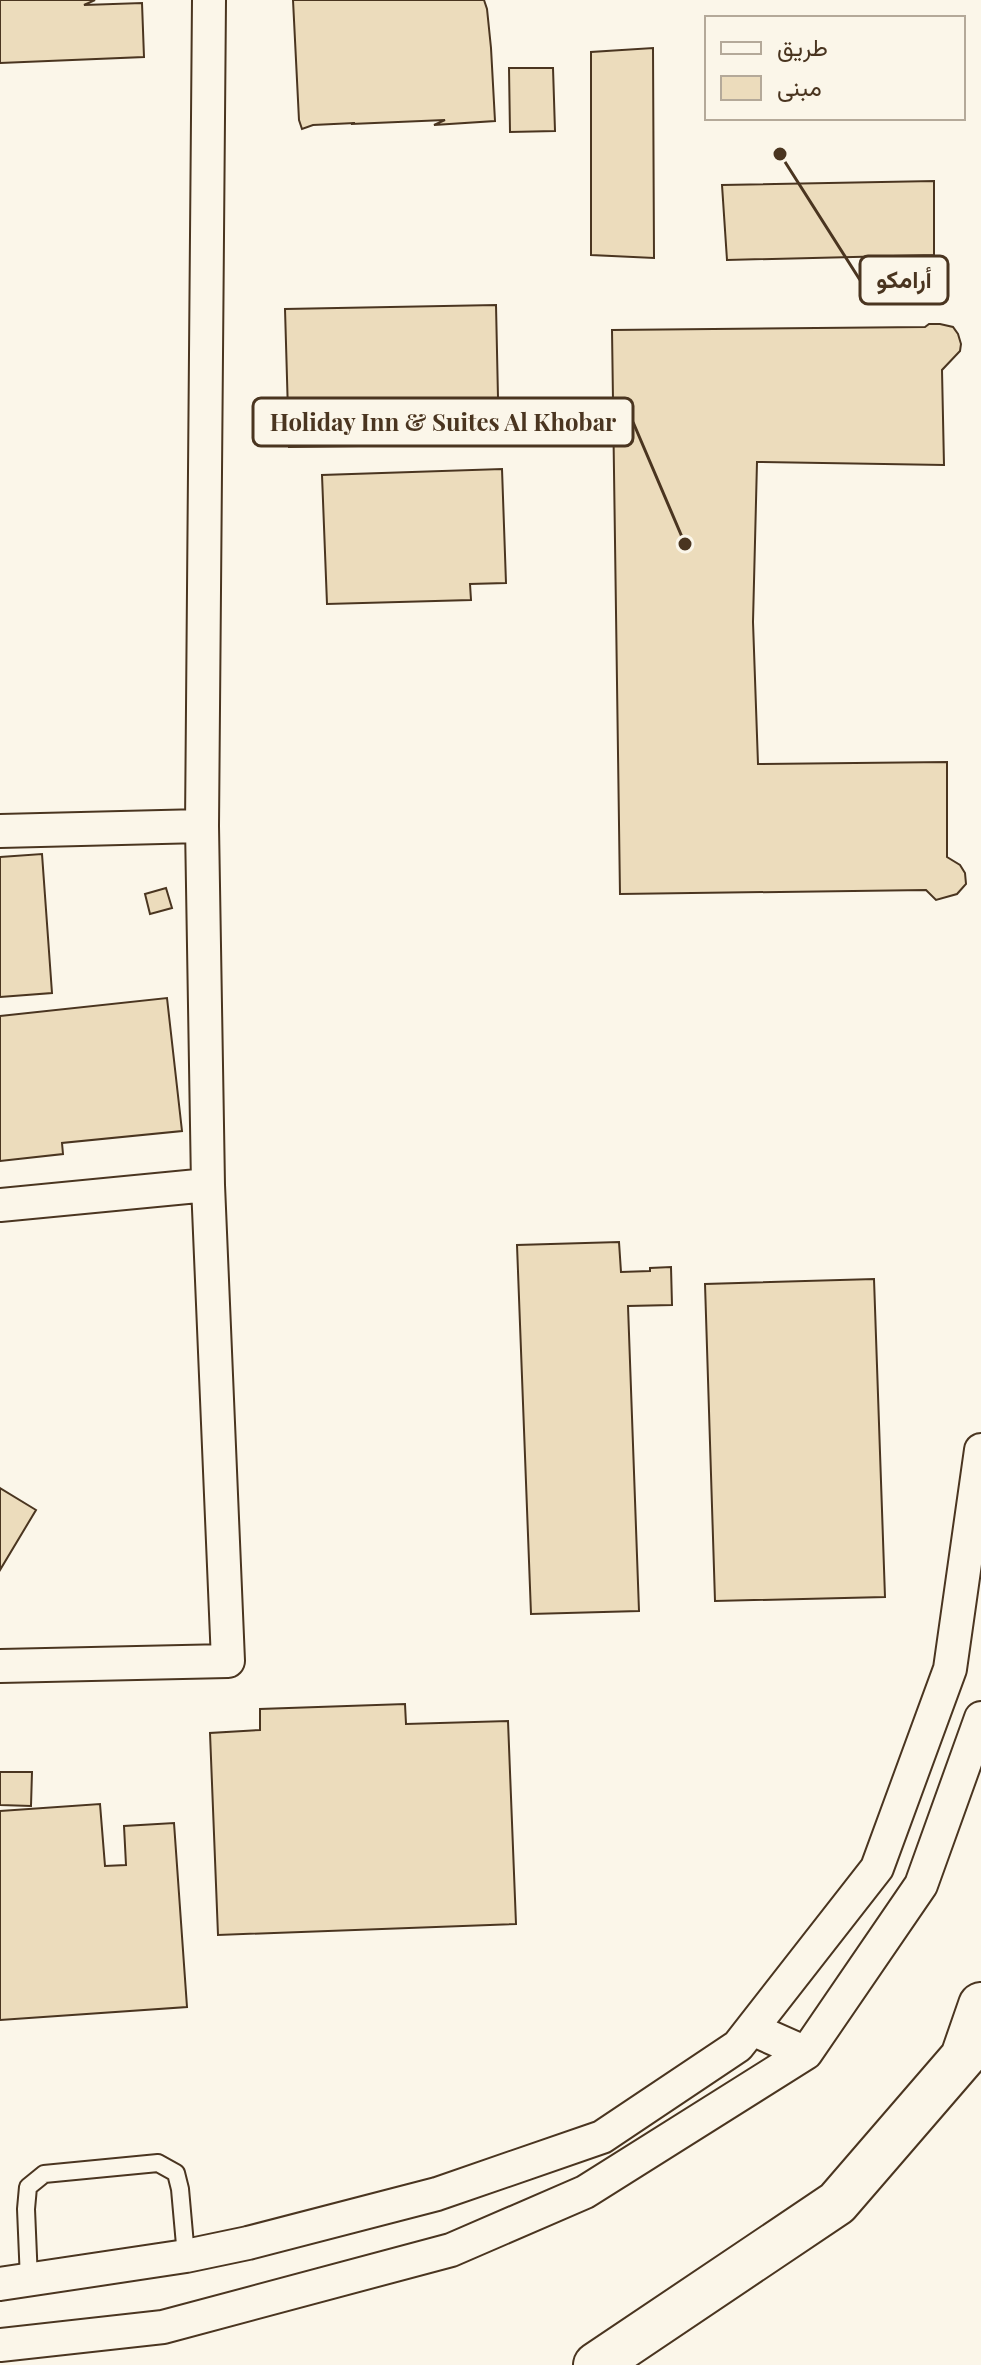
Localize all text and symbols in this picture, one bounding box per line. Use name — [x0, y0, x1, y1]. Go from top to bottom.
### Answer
legend — [705, 16, 965, 120]
text: طريق — [777, 30, 828, 63]
text: مبنى — [777, 70, 822, 102]
callout: أرامكو — [860, 256, 948, 304]
text: أرامكو — [876, 262, 932, 295]
callout: Holiday Inn & Suites Al Khobar — [253, 398, 633, 446]
text: Holiday Inn & Suites Al Khobar — [270, 405, 617, 437]

